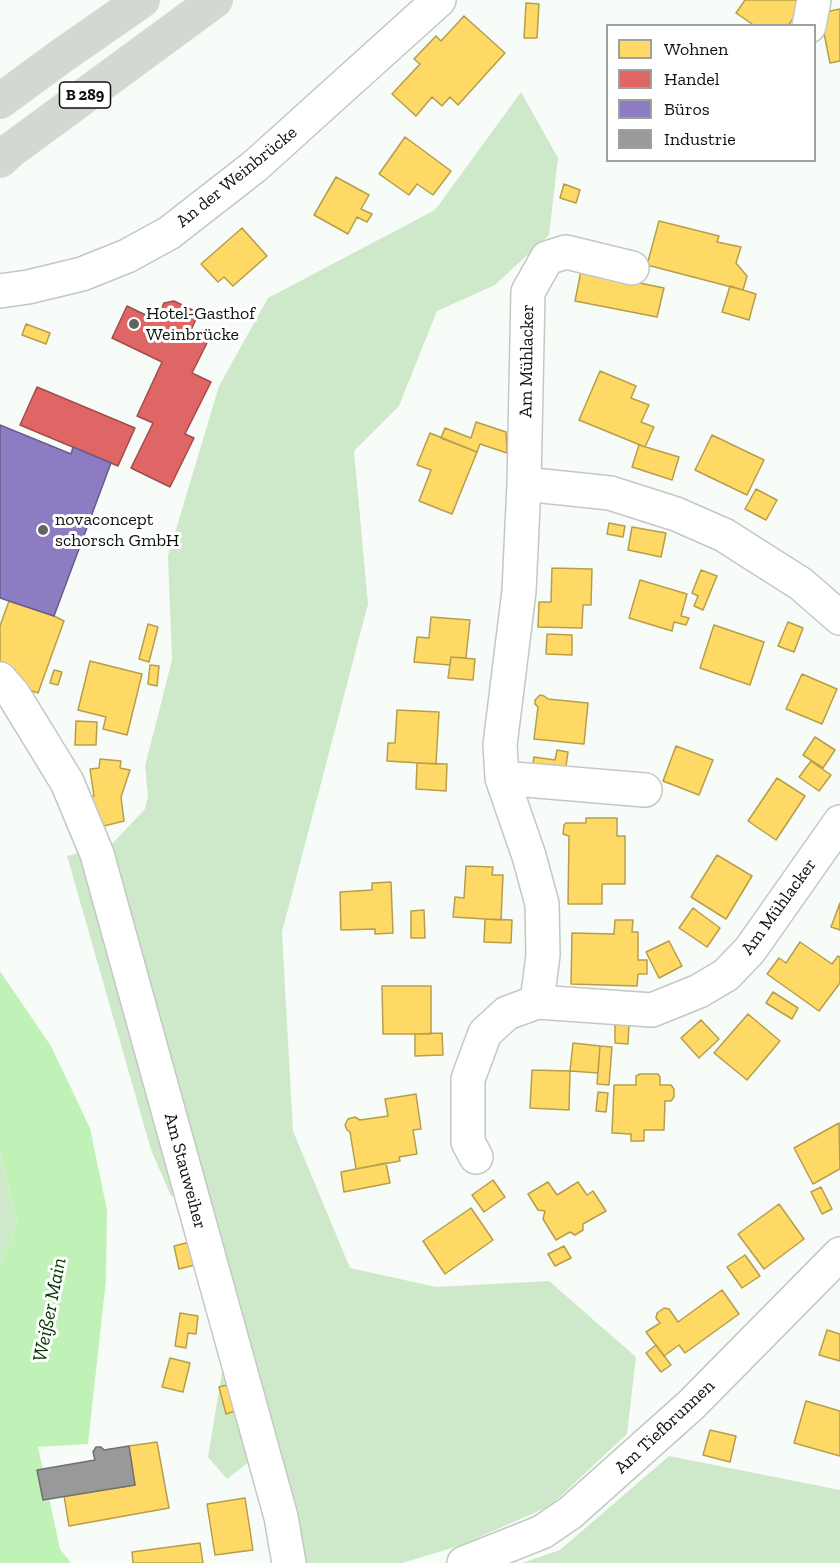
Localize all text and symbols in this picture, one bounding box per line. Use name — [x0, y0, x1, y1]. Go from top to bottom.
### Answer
legend — [606, 24, 816, 162]
text: Wohnen — [664, 38, 728, 60]
text: Handel — [664, 68, 720, 90]
road number: B 289 — [60, 82, 110, 108]
text: Büros — [664, 98, 710, 120]
street label: An der Weinbrücke — [172, 122, 302, 232]
text: Industrie — [664, 128, 736, 150]
place label: Hotel-Gasthof Weinbrücke — [146, 303, 255, 346]
street label: Am Mühlacker — [515, 304, 539, 418]
marker: Hotel-Gasthof Weinbrücke — [127, 317, 141, 331]
place label: novaconcept schorsch GmbH — [55, 509, 179, 552]
marker: novaconcept schorsch GmbH — [36, 523, 50, 537]
street label: Am Mühlacker — [737, 855, 821, 959]
street label: Am Stauweiher — [159, 1111, 211, 1231]
water label: Weißer Main — [28, 1256, 72, 1364]
street label: Am Tiefbrunnen — [611, 1375, 719, 1479]

